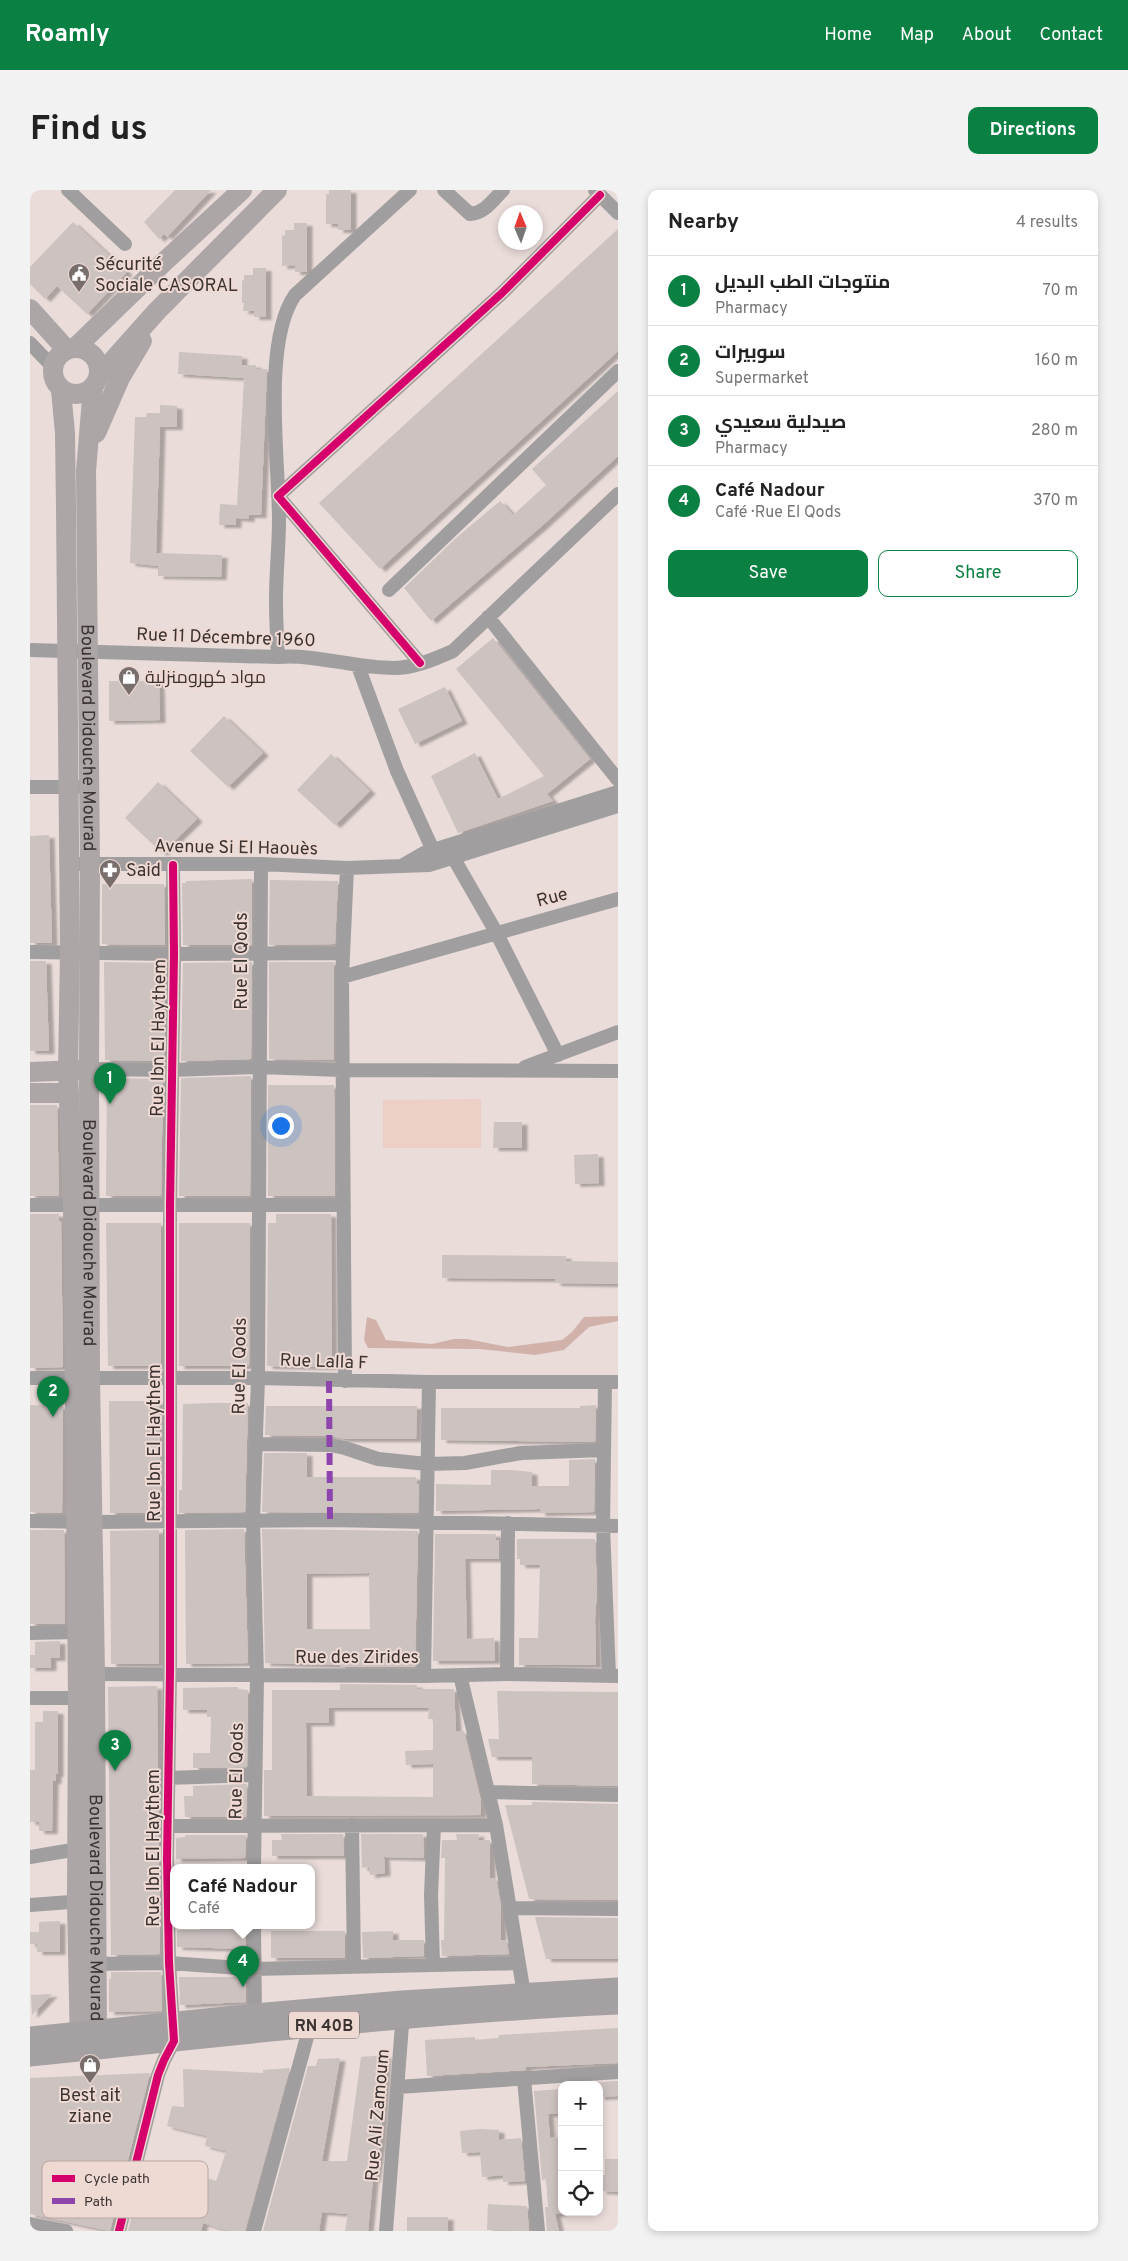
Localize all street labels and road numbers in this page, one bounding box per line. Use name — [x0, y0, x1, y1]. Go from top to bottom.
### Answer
street label: Boulevard Didouche Mourad — [75, 624, 100, 852]
street label: Rue 11 Décembre 1960 — [136, 624, 316, 653]
street label: Avenue Si El Haouès — [154, 836, 318, 861]
street label: Rue — [534, 883, 571, 914]
street label: Rue El Qods — [231, 912, 254, 1010]
street label: Rue Ibn El Haythem — [147, 959, 172, 1117]
street label: Boulevard Didouche Mourad — [76, 1119, 100, 1346]
street label: Rue El Qods — [228, 1317, 253, 1415]
street label: Rue Lalla F — [279, 1349, 369, 1376]
street label: Rue Ibn El Haythem — [144, 1364, 167, 1522]
street label: Rue des Zirides — [295, 1647, 419, 1670]
street label: Rue El Qods — [225, 1722, 250, 1820]
street label: Rue Ibn El Haythem — [143, 1769, 166, 1927]
street label: Boulevard Didouche Mourad — [83, 1794, 107, 2021]
road number: RN 40B — [289, 2012, 359, 2038]
street label: Rue Ali Zamoum — [361, 2048, 396, 2182]

